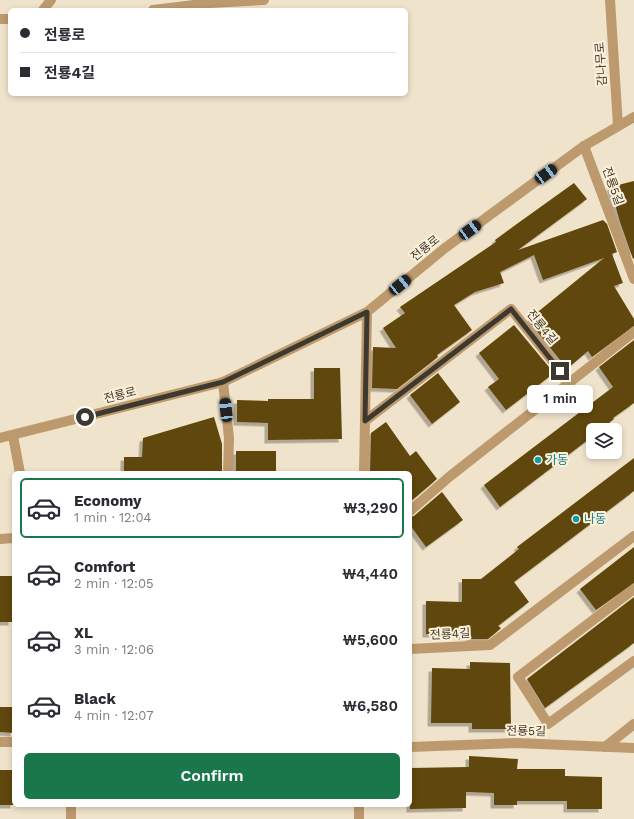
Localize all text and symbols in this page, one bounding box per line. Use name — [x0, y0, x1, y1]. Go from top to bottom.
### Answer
text: 전룡로 — [44, 26, 85, 44]
street label: 감나무로 — [592, 41, 610, 87]
text: 전룡4길 — [44, 64, 95, 82]
car — [533, 162, 559, 186]
street label: 전룡5길 — [600, 165, 626, 207]
car — [457, 218, 483, 242]
street label: 전룡로 — [408, 232, 442, 264]
car — [387, 273, 413, 297]
street label: 전룡4길 — [524, 307, 560, 347]
route end — [551, 362, 569, 380]
street label: 전룡로 — [102, 384, 138, 406]
callout: 1 min — [527, 385, 593, 413]
text: 1 min — [543, 391, 577, 406]
car — [219, 397, 233, 423]
route start — [76, 408, 94, 426]
map controls — [586, 423, 622, 459]
button: layers — [586, 423, 622, 459]
place label: 가동 — [546, 453, 568, 467]
marker: 가동 — [533, 455, 543, 465]
icon: car — [26, 490, 62, 526]
text: Economy — [74, 492, 141, 510]
text: ₩3,290 — [343, 499, 398, 517]
text: 1 min · 12:04 — [74, 510, 151, 525]
place label: 나동 — [584, 512, 606, 526]
marker: 나동 — [571, 514, 581, 524]
icon: car — [26, 556, 62, 592]
text: Comfort — [74, 558, 135, 576]
text: ₩4,440 — [342, 565, 398, 583]
text: 2 min · 12:05 — [74, 576, 154, 591]
icon: car — [26, 622, 62, 658]
text: XL — [74, 624, 93, 642]
street label: 전룡4길 — [429, 626, 471, 642]
text: ₩5,600 — [343, 631, 398, 649]
text: 3 min · 12:06 — [74, 642, 154, 657]
icon: car — [26, 688, 62, 724]
text: Black — [74, 690, 116, 708]
text: ₩6,580 — [343, 697, 398, 715]
text: 4 min · 12:07 — [74, 708, 153, 723]
street label: 전룡5길 — [506, 724, 546, 738]
button: Confirm — [24, 753, 400, 799]

